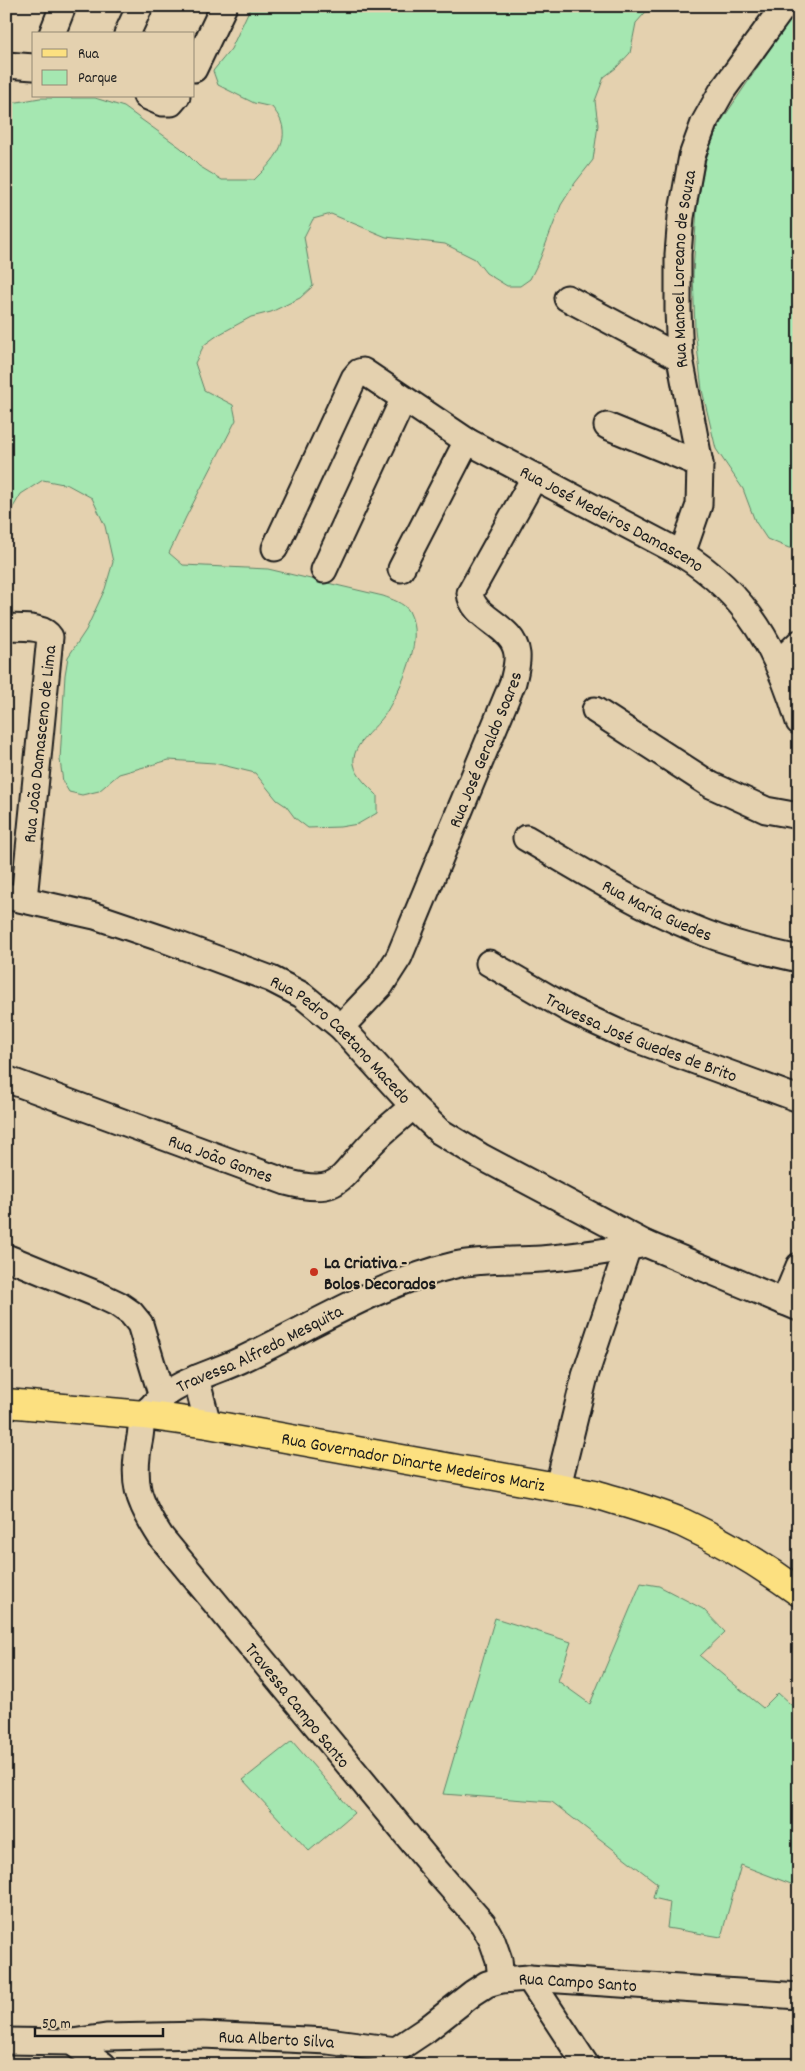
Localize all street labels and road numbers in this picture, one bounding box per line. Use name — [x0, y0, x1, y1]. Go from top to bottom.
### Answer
street label: Rua Manoel Loreano de Souza — [668, 168, 704, 370]
street label: Rua José Medeiros Damasceno — [514, 461, 708, 580]
street label: Rua João Damasceno de Lima — [19, 644, 64, 844]
street label: Rua José Geraldo Soares — [444, 670, 530, 832]
street label: Rua Maria Guedes — [597, 875, 715, 949]
street label: Rua Pedro Caetano Macedo — [265, 970, 415, 1111]
street label: Travessa José Guedes de Brito — [539, 988, 740, 1090]
street label: Rua João Gomes — [164, 1130, 276, 1191]
street label: Travessa Alfredo Mesquita — [173, 1300, 348, 1400]
street label: Rua Governador Dinarte Medeiros Mariz — [279, 1428, 547, 1500]
street label: Travessa Campo Santo — [238, 1638, 355, 1775]
street label: Rua Campo Santo — [518, 1968, 638, 2000]
street label: Rua Alberto Silva — [218, 2026, 336, 2057]

